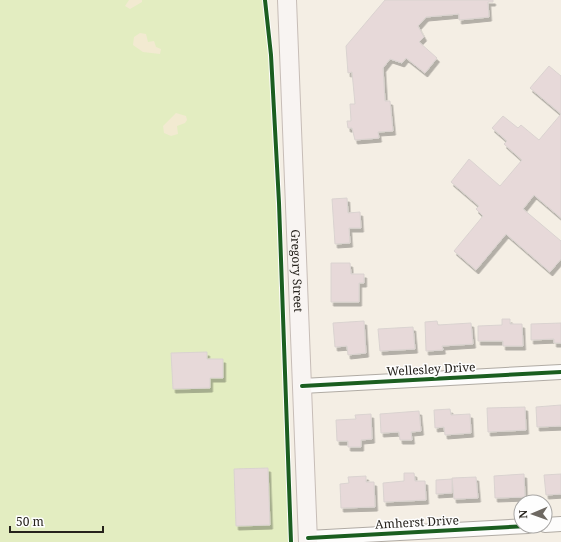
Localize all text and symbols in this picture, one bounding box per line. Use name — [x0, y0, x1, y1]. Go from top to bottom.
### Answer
street label: Gregory Street — [287, 229, 308, 313]
street label: Wellesley Drive — [386, 358, 476, 380]
north arrow — [513, 494, 553, 534]
scale bar — [10, 508, 103, 534]
text: N — [515, 509, 530, 519]
street label: Amherst Drive — [375, 511, 459, 533]
text: 50 m — [16, 513, 44, 530]

